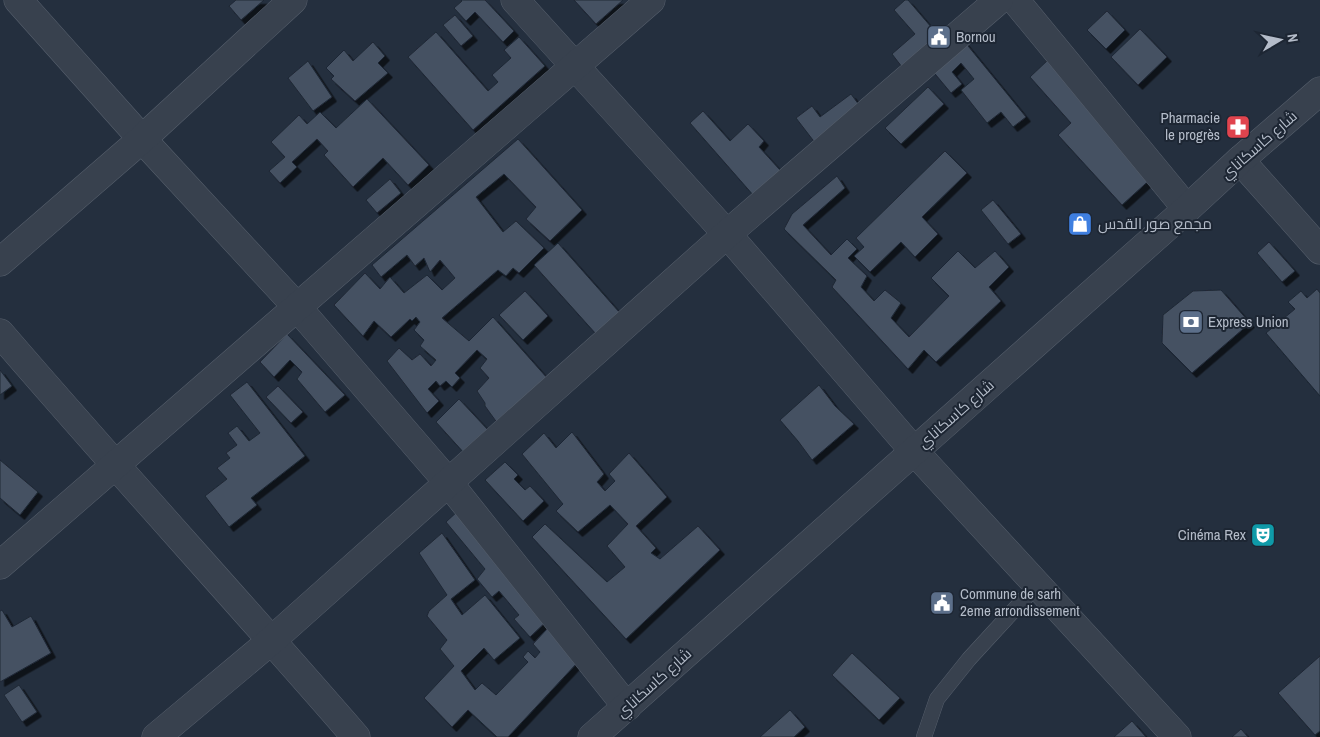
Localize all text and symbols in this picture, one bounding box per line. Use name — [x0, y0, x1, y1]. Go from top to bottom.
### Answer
north arrow — [1255, 15, 1305, 65]
public building icon: Bornou — [926, 24, 952, 50]
place label: Bornou — [956, 26, 996, 47]
text: N — [1283, 32, 1302, 43]
street label: شارع كاسكاناي — [1216, 106, 1303, 185]
place label: Pharmacie le progrès — [1161, 107, 1220, 145]
pharmacy icon: Pharmacie le progrès — [1225, 114, 1251, 140]
shop icon: مجمع صور القدس — [1067, 211, 1093, 237]
place label: مجمع صور القدس — [1098, 213, 1212, 235]
bank icon: Express Union — [1178, 309, 1204, 335]
place label: Express Union — [1208, 311, 1289, 332]
street label: شارع كاسكاناي — [913, 375, 1000, 454]
theatre icon: Cinéma Rex — [1250, 522, 1276, 548]
place label: Cinéma Rex — [1178, 524, 1247, 545]
place label: Commune de sarh 2eme arrondissement — [960, 583, 1080, 621]
public building icon: Commune de sarh 2eme arrondissement — [929, 590, 955, 616]
street label: شارع كاسكاناي — [611, 643, 697, 724]

